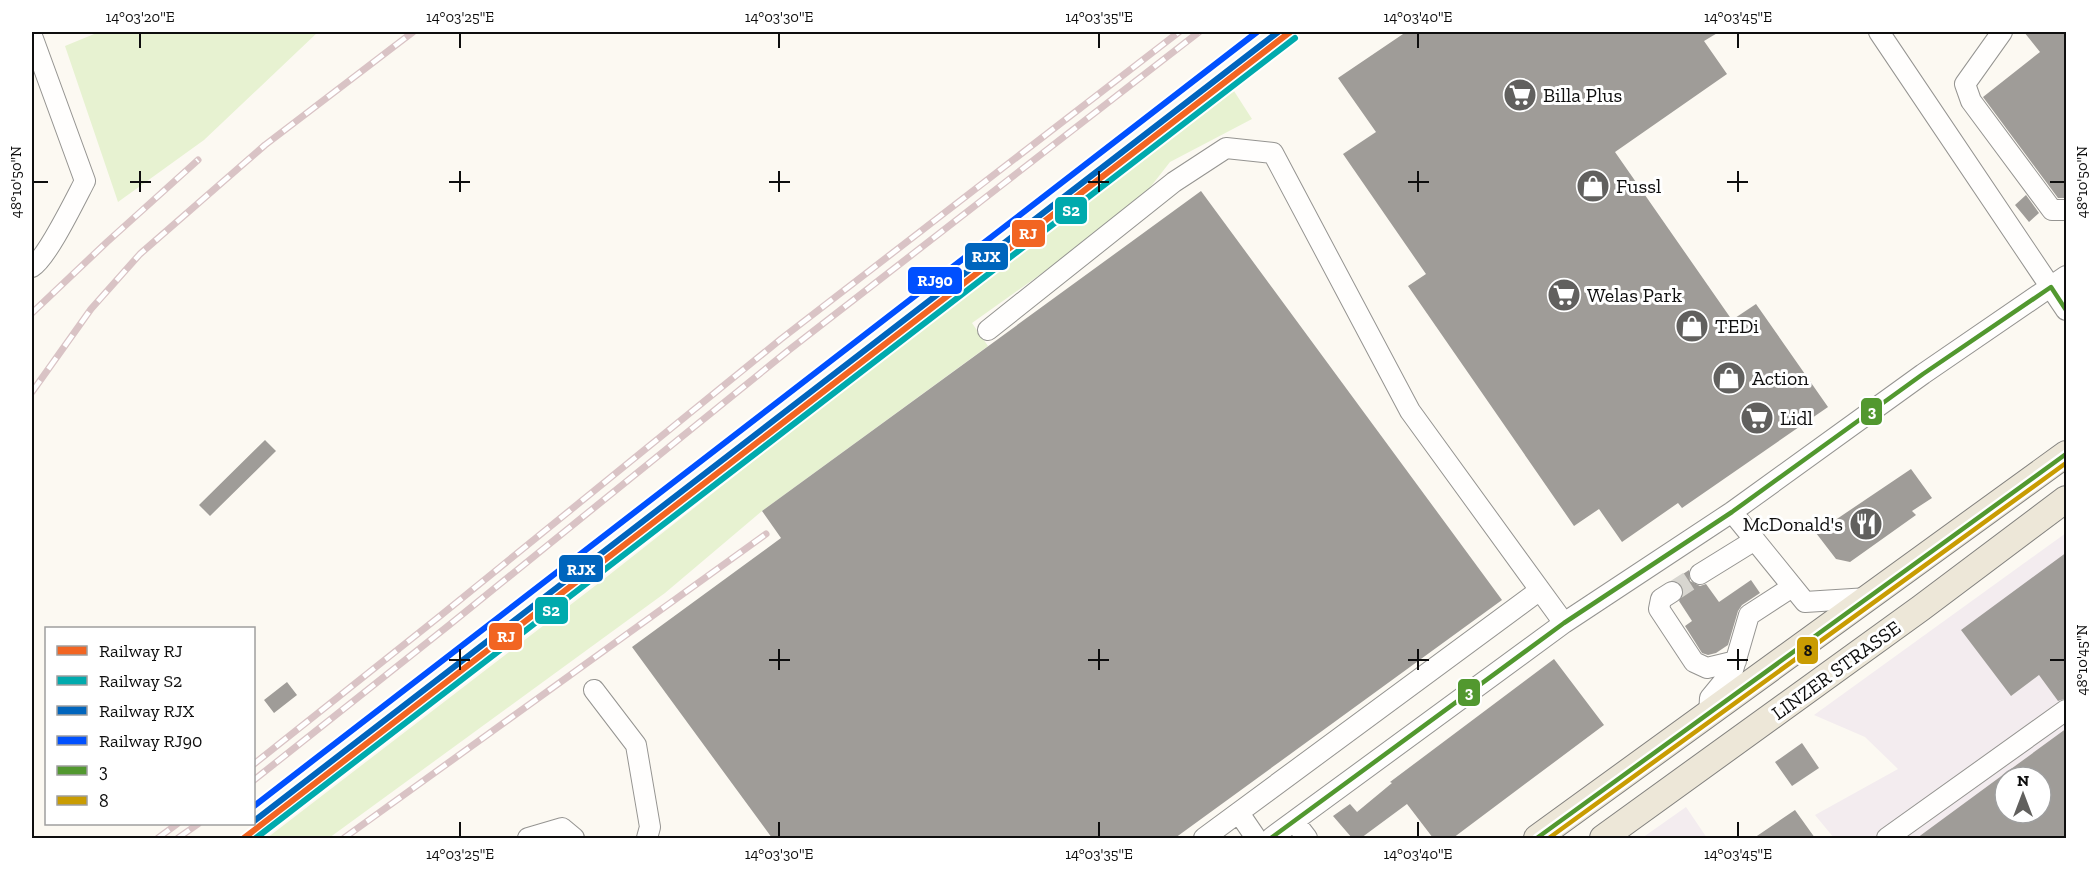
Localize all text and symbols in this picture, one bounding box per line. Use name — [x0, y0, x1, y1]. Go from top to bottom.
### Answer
text: 14°03'20"E — [105, 8, 175, 26]
text: 14°03'25"E — [426, 8, 494, 26]
text: 14°03'30"E — [745, 8, 814, 26]
text: 14°03'35"E — [1065, 8, 1133, 26]
text: 14°03'40"E — [1384, 8, 1453, 26]
text: 14°03'45"E — [1704, 8, 1772, 26]
supermarket icon: Billa Plus — [1502, 77, 1538, 113]
place label: Billa Plus — [1543, 83, 1622, 107]
text: 48°10'50"N — [7, 146, 25, 218]
text: 48°10'50"N — [2073, 146, 2091, 218]
shop icon: Fussl — [1575, 168, 1611, 204]
place label: Fussl — [1616, 174, 1661, 198]
line badge: S2 — [1054, 196, 1088, 225]
text: S2 — [1062, 201, 1080, 220]
line badge: RJ — [1011, 219, 1046, 248]
text: RJ — [1019, 224, 1037, 243]
line badge: RJX — [964, 242, 1009, 271]
text: RJX — [972, 247, 1001, 266]
line badge: RJ90 — [907, 266, 963, 295]
text: RJ90 — [917, 271, 953, 290]
supermarket icon: Welas Park — [1546, 277, 1582, 313]
place label: Welas Park — [1587, 283, 1683, 307]
shop icon: TEDi — [1674, 308, 1710, 344]
place label: TEDi — [1715, 314, 1759, 338]
shop icon: Action — [1711, 360, 1747, 396]
place label: Action — [1752, 366, 1809, 390]
line badge: 3 — [1860, 397, 1883, 426]
supermarket icon: Lidl — [1739, 400, 1775, 436]
text: 3 — [1868, 402, 1877, 421]
place label: Lidl — [1780, 406, 1813, 430]
restaurant icon: McDonald's — [1848, 506, 1884, 542]
place label: McDonald's — [1743, 512, 1843, 536]
line badge: RJX — [558, 554, 604, 583]
text: RJX — [567, 560, 596, 579]
line badge: S2 — [534, 596, 569, 625]
text: S2 — [542, 601, 560, 620]
street label: LINZER STRASSE — [1767, 615, 1905, 725]
line badge: RJ — [488, 622, 523, 651]
text: 48°10'45"N — [2073, 624, 2091, 696]
legend — [45, 627, 255, 825]
text: RJ — [497, 627, 515, 646]
line badge: 8 — [1796, 636, 1819, 665]
text: Railway RJ — [99, 640, 183, 662]
text: 8 — [1804, 641, 1813, 660]
text: Railway S2 — [99, 670, 182, 692]
line badge: 3 — [1457, 678, 1481, 707]
text: 3 — [1465, 683, 1474, 702]
text: Railway RJX — [99, 700, 195, 722]
text: Railway RJ90 — [99, 730, 202, 752]
text: 3 — [99, 760, 108, 782]
north arrow — [1993, 765, 2053, 825]
text: N — [2017, 771, 2029, 790]
text: 8 — [99, 790, 109, 812]
text: 14°03'25"E — [426, 845, 494, 863]
text: 14°03'30"E — [745, 845, 814, 863]
text: 14°03'35"E — [1065, 845, 1133, 863]
text: 14°03'40"E — [1384, 845, 1453, 863]
text: 14°03'45"E — [1704, 845, 1772, 863]

